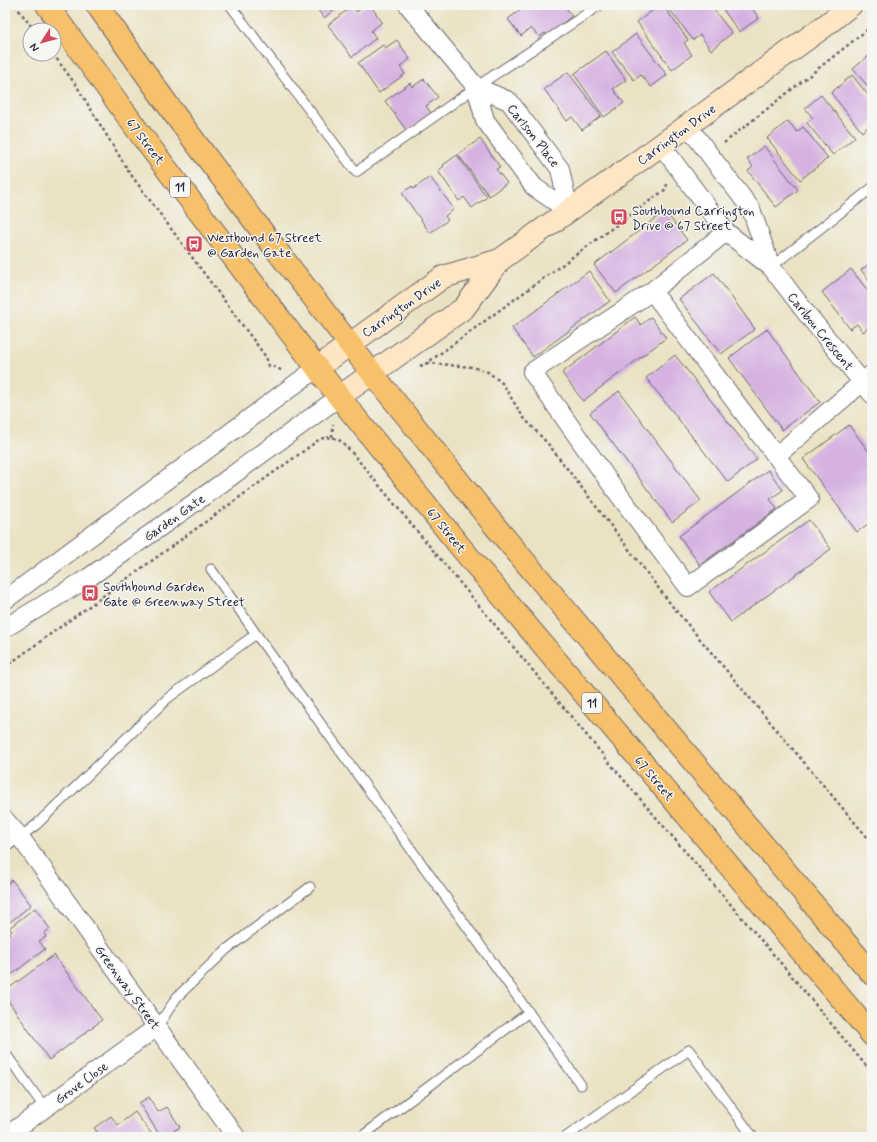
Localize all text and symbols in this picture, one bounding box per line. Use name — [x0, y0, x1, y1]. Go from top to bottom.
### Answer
north arrow — [22, 22, 62, 62]
text: N — [27, 40, 43, 54]
street label: Carlson Place — [503, 101, 563, 171]
street label: Carrington Drive — [634, 101, 721, 171]
street label: 67 Street — [122, 115, 168, 169]
road number: 11 — [170, 177, 190, 197]
place label: Southbound Carrington Drive @ 67 Street — [632, 203, 755, 235]
bus stop icon: Southbound Carrington Drive @ 67 Street — [609, 207, 629, 227]
place label: Westbound 67 Street @ Garden Gate — [207, 230, 322, 262]
bus stop icon: Westbound 67 Street @ Garden Gate — [184, 234, 204, 254]
street label: Carrington Drive — [359, 274, 446, 344]
street label: Caribou Crescent — [783, 289, 857, 375]
street label: Garden Gate — [141, 491, 209, 546]
street label: 67 Street — [422, 505, 470, 558]
place label: Southbound Garden Gate @ Greenway Street — [103, 579, 245, 611]
bus stop icon: Southbound Garden Gate @ Greenway Street — [80, 583, 100, 603]
road number: 11 — [582, 693, 602, 713]
street label: 67 Street — [630, 753, 678, 805]
street label: Greenway Street — [90, 942, 163, 1033]
street label: Grove Close — [52, 1058, 112, 1108]

